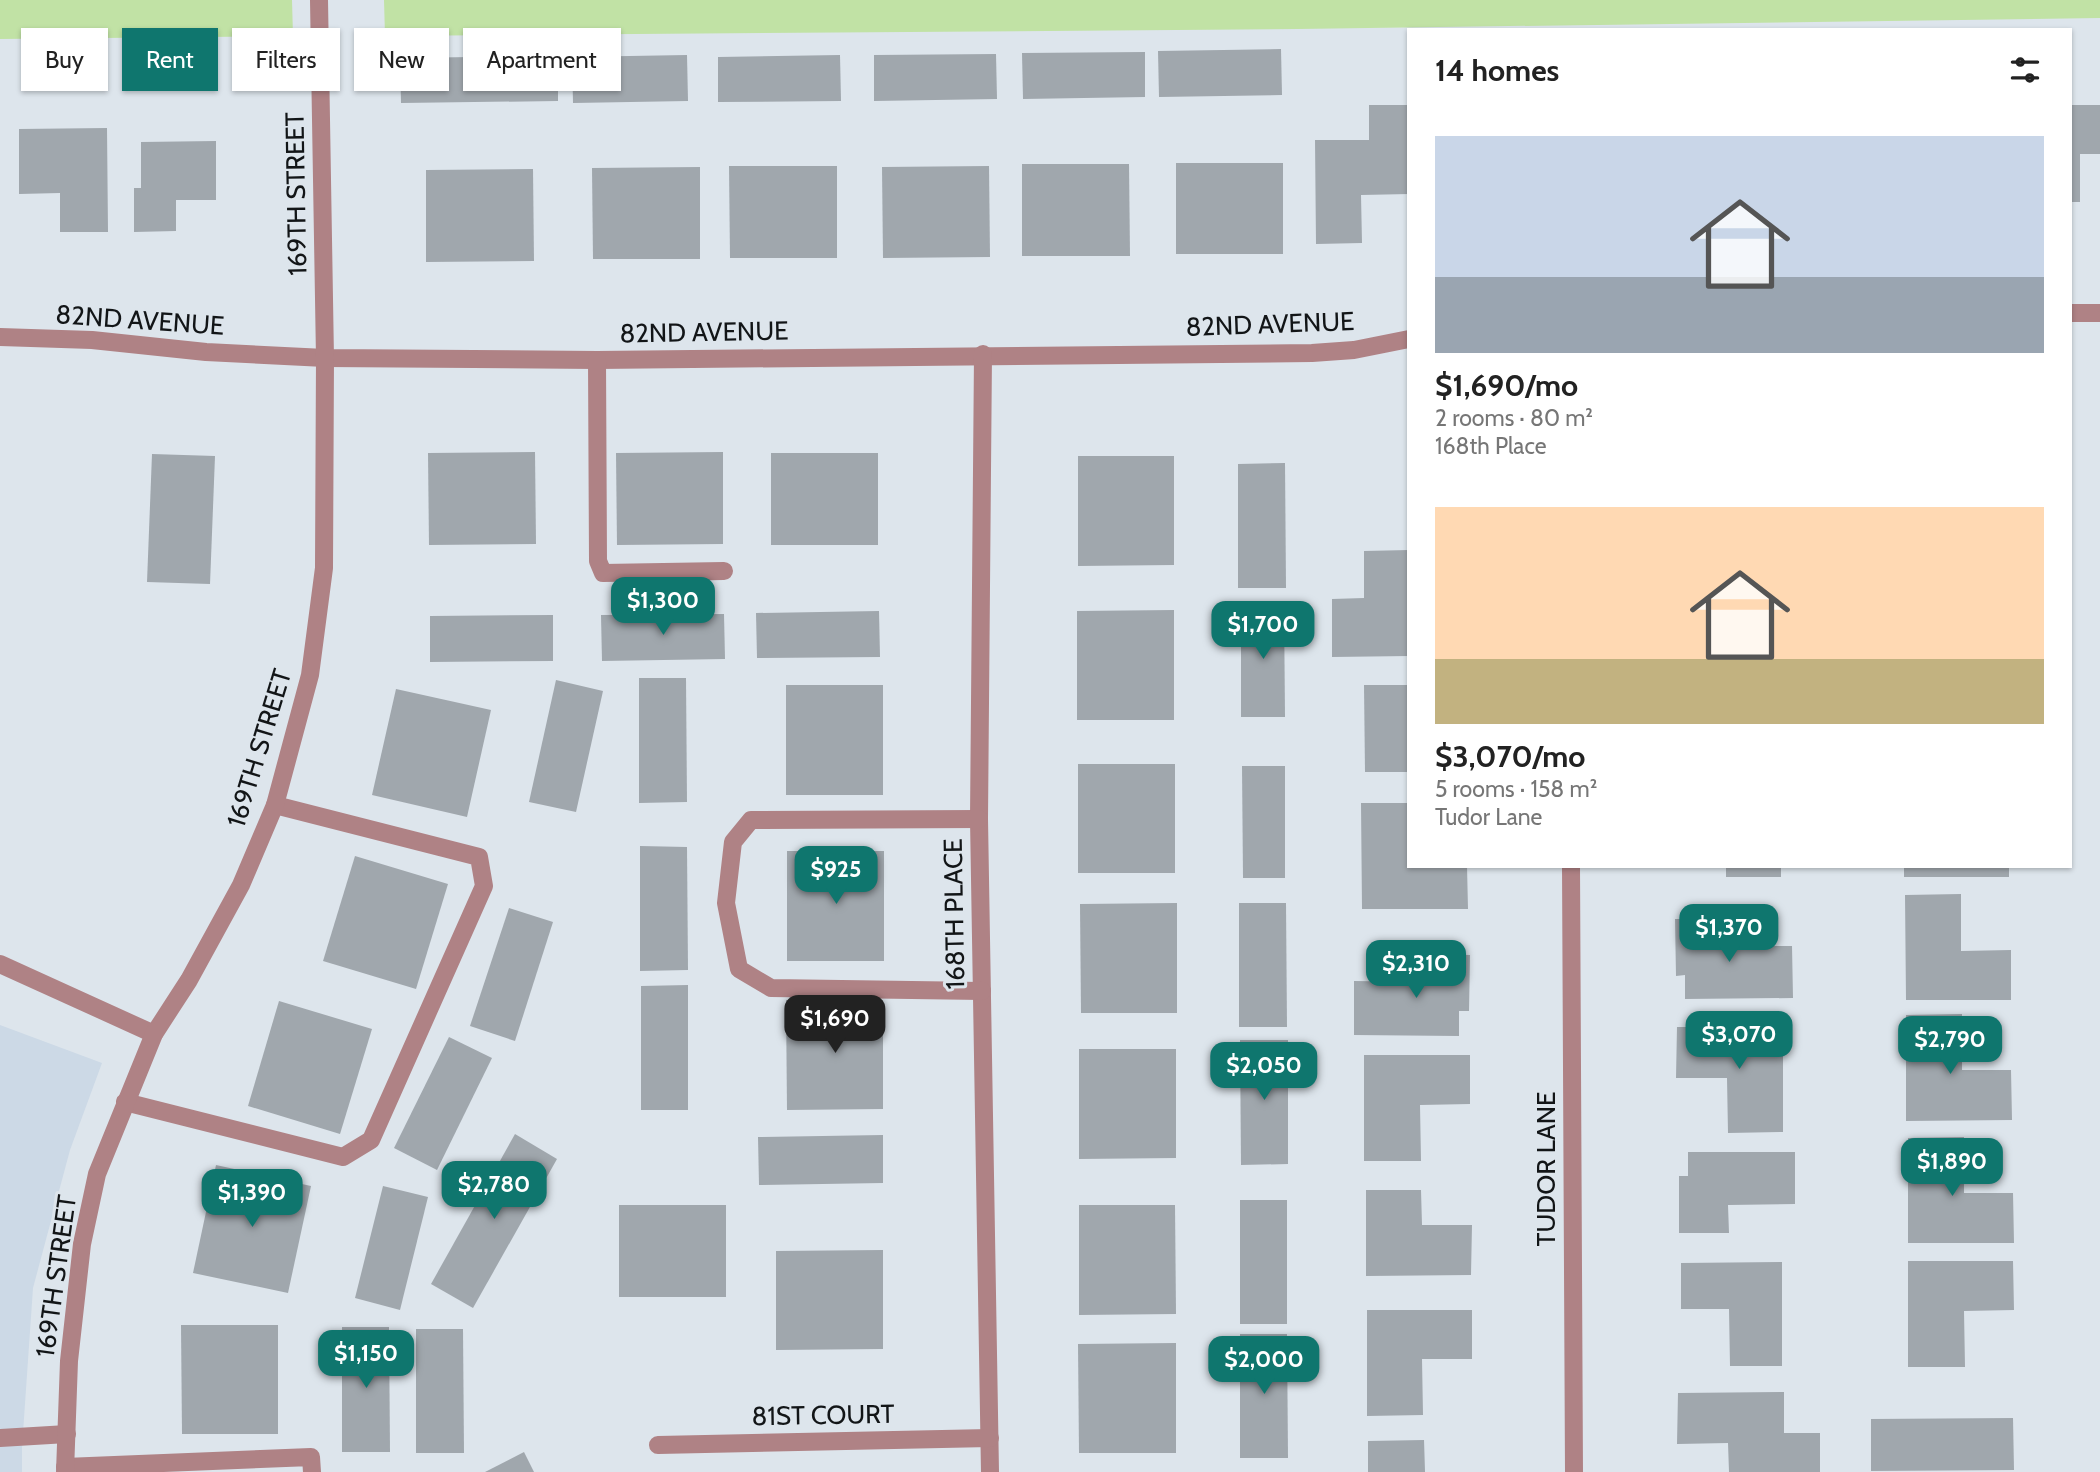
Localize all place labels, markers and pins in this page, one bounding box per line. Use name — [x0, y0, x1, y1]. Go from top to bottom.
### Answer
pin: $1,300 — [606, 578, 720, 637]
pin: $1,700 — [1206, 602, 1320, 661]
pin: $925 — [795, 846, 877, 906]
pin: $1,370 — [1672, 904, 1786, 964]
pin: $2,310 — [1359, 940, 1473, 1000]
pin: $1,690 — [778, 996, 892, 1055]
pin: $3,070 — [1682, 1012, 1796, 1071]
pin: $2,790 — [1893, 1016, 2007, 1076]
pin: $2,050 — [1207, 1042, 1321, 1102]
pin: $1,890 — [1895, 1138, 2009, 1198]
pin: $2,780 — [437, 1162, 551, 1221]
pin: $1,390 — [195, 1170, 309, 1229]
pin: $1,150 — [309, 1330, 423, 1390]
pin: $2,000 — [1207, 1336, 1321, 1396]

